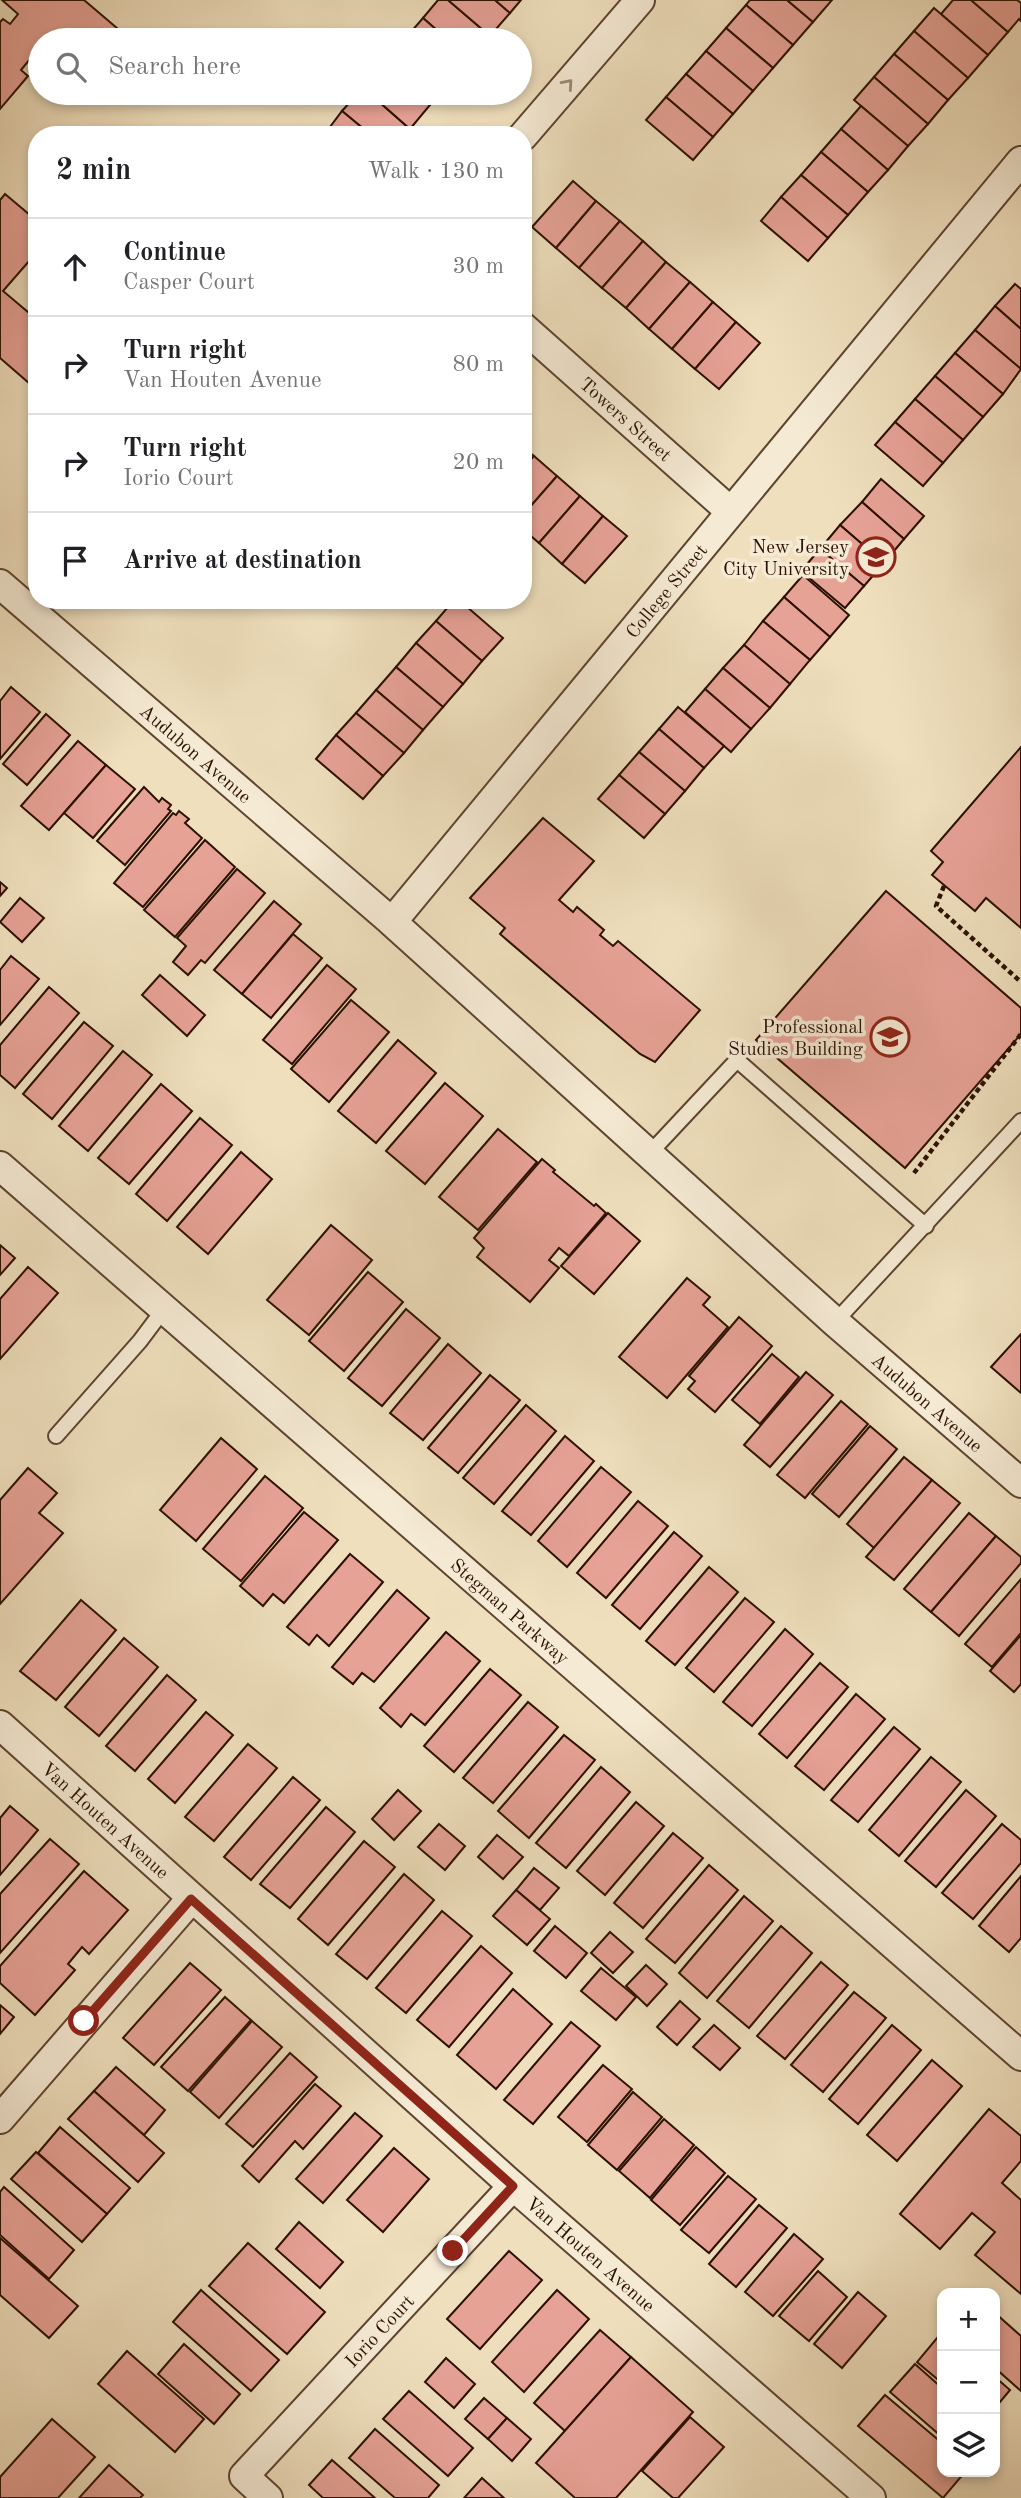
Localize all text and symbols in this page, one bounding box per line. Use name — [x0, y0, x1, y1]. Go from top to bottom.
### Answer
search box — [28, 28, 532, 105]
icon: search — [52, 48, 90, 86]
text: Search here — [108, 54, 241, 80]
one-way arrow — [560, 79, 572, 92]
text: 2 min — [56, 156, 131, 186]
text: Walk · 130 m — [368, 160, 504, 183]
text: Continue — [123, 240, 226, 266]
icon: ahead — [56, 248, 94, 286]
text: 30 m — [453, 255, 504, 278]
text: Casper Court — [123, 271, 255, 294]
text: Turn right — [123, 338, 246, 364]
icon: right — [56, 346, 94, 384]
text: 80 m — [453, 353, 504, 376]
text: Van Houten Avenue — [123, 369, 322, 392]
street label: Towers Street — [575, 375, 674, 466]
text: Turn right — [123, 436, 246, 462]
icon: right — [56, 444, 94, 482]
text: 20 m — [453, 451, 504, 474]
text: Iorio Court — [123, 467, 234, 490]
school or university icon: New Jersey City University — [855, 536, 897, 578]
place label: New Jersey City University — [723, 539, 849, 580]
street label: College Street — [624, 541, 712, 643]
icon: arrive — [56, 542, 94, 580]
text: Arrive at destination — [123, 548, 362, 574]
street label: Audubon Avenue — [135, 702, 254, 808]
school or university icon: Professional Studies Building — [869, 1016, 911, 1058]
place label: Professional Studies Building — [728, 1019, 864, 1060]
street label: Audubon Avenue — [867, 1351, 985, 1457]
street label: Stegman Parkway — [446, 1556, 571, 1669]
street label: Van Houten Avenue — [37, 1760, 171, 1884]
route start — [68, 2005, 99, 2036]
street label: Van Houten Avenue — [521, 2195, 657, 2317]
route end — [437, 2235, 468, 2266]
map controls — [937, 2288, 1000, 2477]
button: + — [937, 2288, 1000, 2351]
street label: Iorio Court — [343, 2292, 419, 2372]
button: − — [937, 2351, 1000, 2414]
button: layers — [937, 2414, 1000, 2477]

